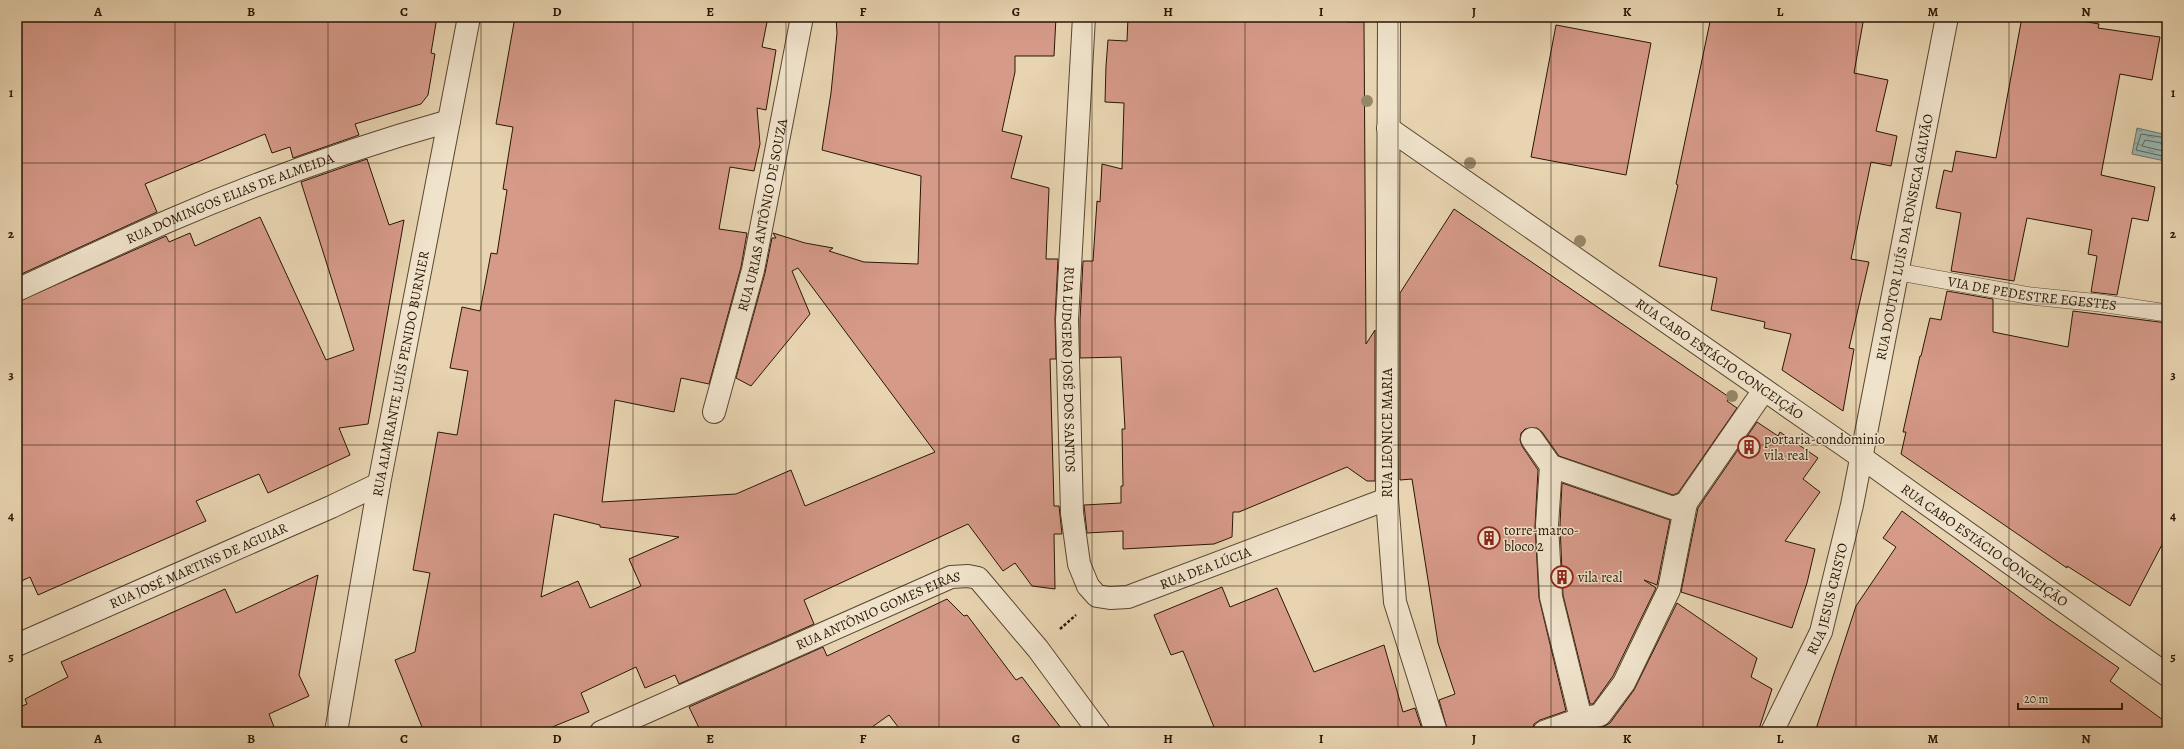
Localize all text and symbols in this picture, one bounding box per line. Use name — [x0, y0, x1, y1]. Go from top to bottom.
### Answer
text: A — [93, 3, 103, 20]
text: B — [247, 3, 255, 20]
text: C — [400, 3, 408, 20]
text: D — [552, 3, 562, 20]
text: E — [706, 3, 714, 20]
text: F — [860, 3, 867, 20]
text: G — [1012, 3, 1020, 20]
text: H — [1163, 3, 1173, 20]
text: I — [1319, 3, 1324, 20]
text: J — [1472, 3, 1476, 20]
text: K — [1623, 3, 1632, 20]
text: L — [1777, 3, 1784, 20]
text: M — [1928, 3, 1939, 20]
text: N — [2081, 3, 2091, 20]
text: 1 — [9, 84, 14, 101]
text: 1 — [2171, 84, 2176, 101]
street label: RUA DOUTOR LUÍS DA FONSECA GALVÃO — [1871, 112, 1937, 362]
street label: RUA URIAS ANTÔNIO DE SOUZA — [733, 116, 792, 314]
street label: RUA DOMINGOS ELIAS DE ALMEIDA — [123, 148, 337, 248]
text: 2 — [8, 225, 15, 242]
text: 2 — [2170, 225, 2177, 242]
street label: RUA ALMIRANTE LUÍS PENIDO BURNIER — [367, 249, 433, 498]
street label: RUA LUDGERO JOSÉ DOS SANTOS — [1057, 266, 1080, 473]
street label: VIA DE PEDESTRE EGESTES — [1945, 271, 2118, 315]
street label: RUA CABO ESTÁCIO CONCEIÇÃO — [1632, 294, 1808, 424]
text: 3 — [8, 366, 14, 383]
text: 3 — [2170, 366, 2176, 383]
street label: RUA LEONICE MARIA — [1378, 367, 1397, 498]
place label: portaria-condominio vila real — [1763, 430, 1885, 465]
building icon: portaria-condominio vila real — [1736, 434, 1762, 460]
street label: RUA CABO ESTÁCIO CONCEIÇÃO — [1897, 479, 2072, 611]
text: 4 — [8, 507, 14, 524]
text: 4 — [2170, 507, 2176, 524]
street label: RUA JOSÉ MARTINS DE AGUIAR — [106, 518, 291, 613]
place label: torre-marco- bloco 2 — [1504, 521, 1579, 556]
building icon: torre-marco- bloco 2 — [1476, 525, 1502, 551]
street label: RUA JESUS CRISTO — [1802, 541, 1852, 658]
street label: RUA DEA LÚCIA — [1157, 542, 1254, 594]
building icon: vila real — [1549, 564, 1575, 590]
street label: RUA ANTÔNIO GOMES EIRAS — [793, 567, 961, 654]
place label: vila real — [1577, 568, 1623, 587]
text: 5 — [8, 648, 14, 665]
text: 5 — [2170, 648, 2176, 665]
scale bar — [2018, 685, 2122, 711]
text: 20 m — [2024, 691, 2048, 707]
text: A — [93, 730, 103, 747]
text: B — [247, 730, 255, 747]
text: C — [400, 730, 408, 747]
text: D — [552, 730, 562, 747]
text: E — [706, 730, 714, 747]
text: F — [860, 730, 867, 747]
text: G — [1012, 730, 1020, 747]
text: H — [1163, 730, 1173, 747]
text: I — [1319, 730, 1324, 747]
text: J — [1472, 730, 1476, 747]
text: K — [1623, 730, 1632, 747]
text: L — [1777, 730, 1784, 747]
text: M — [1928, 730, 1939, 747]
text: N — [2081, 730, 2091, 747]

